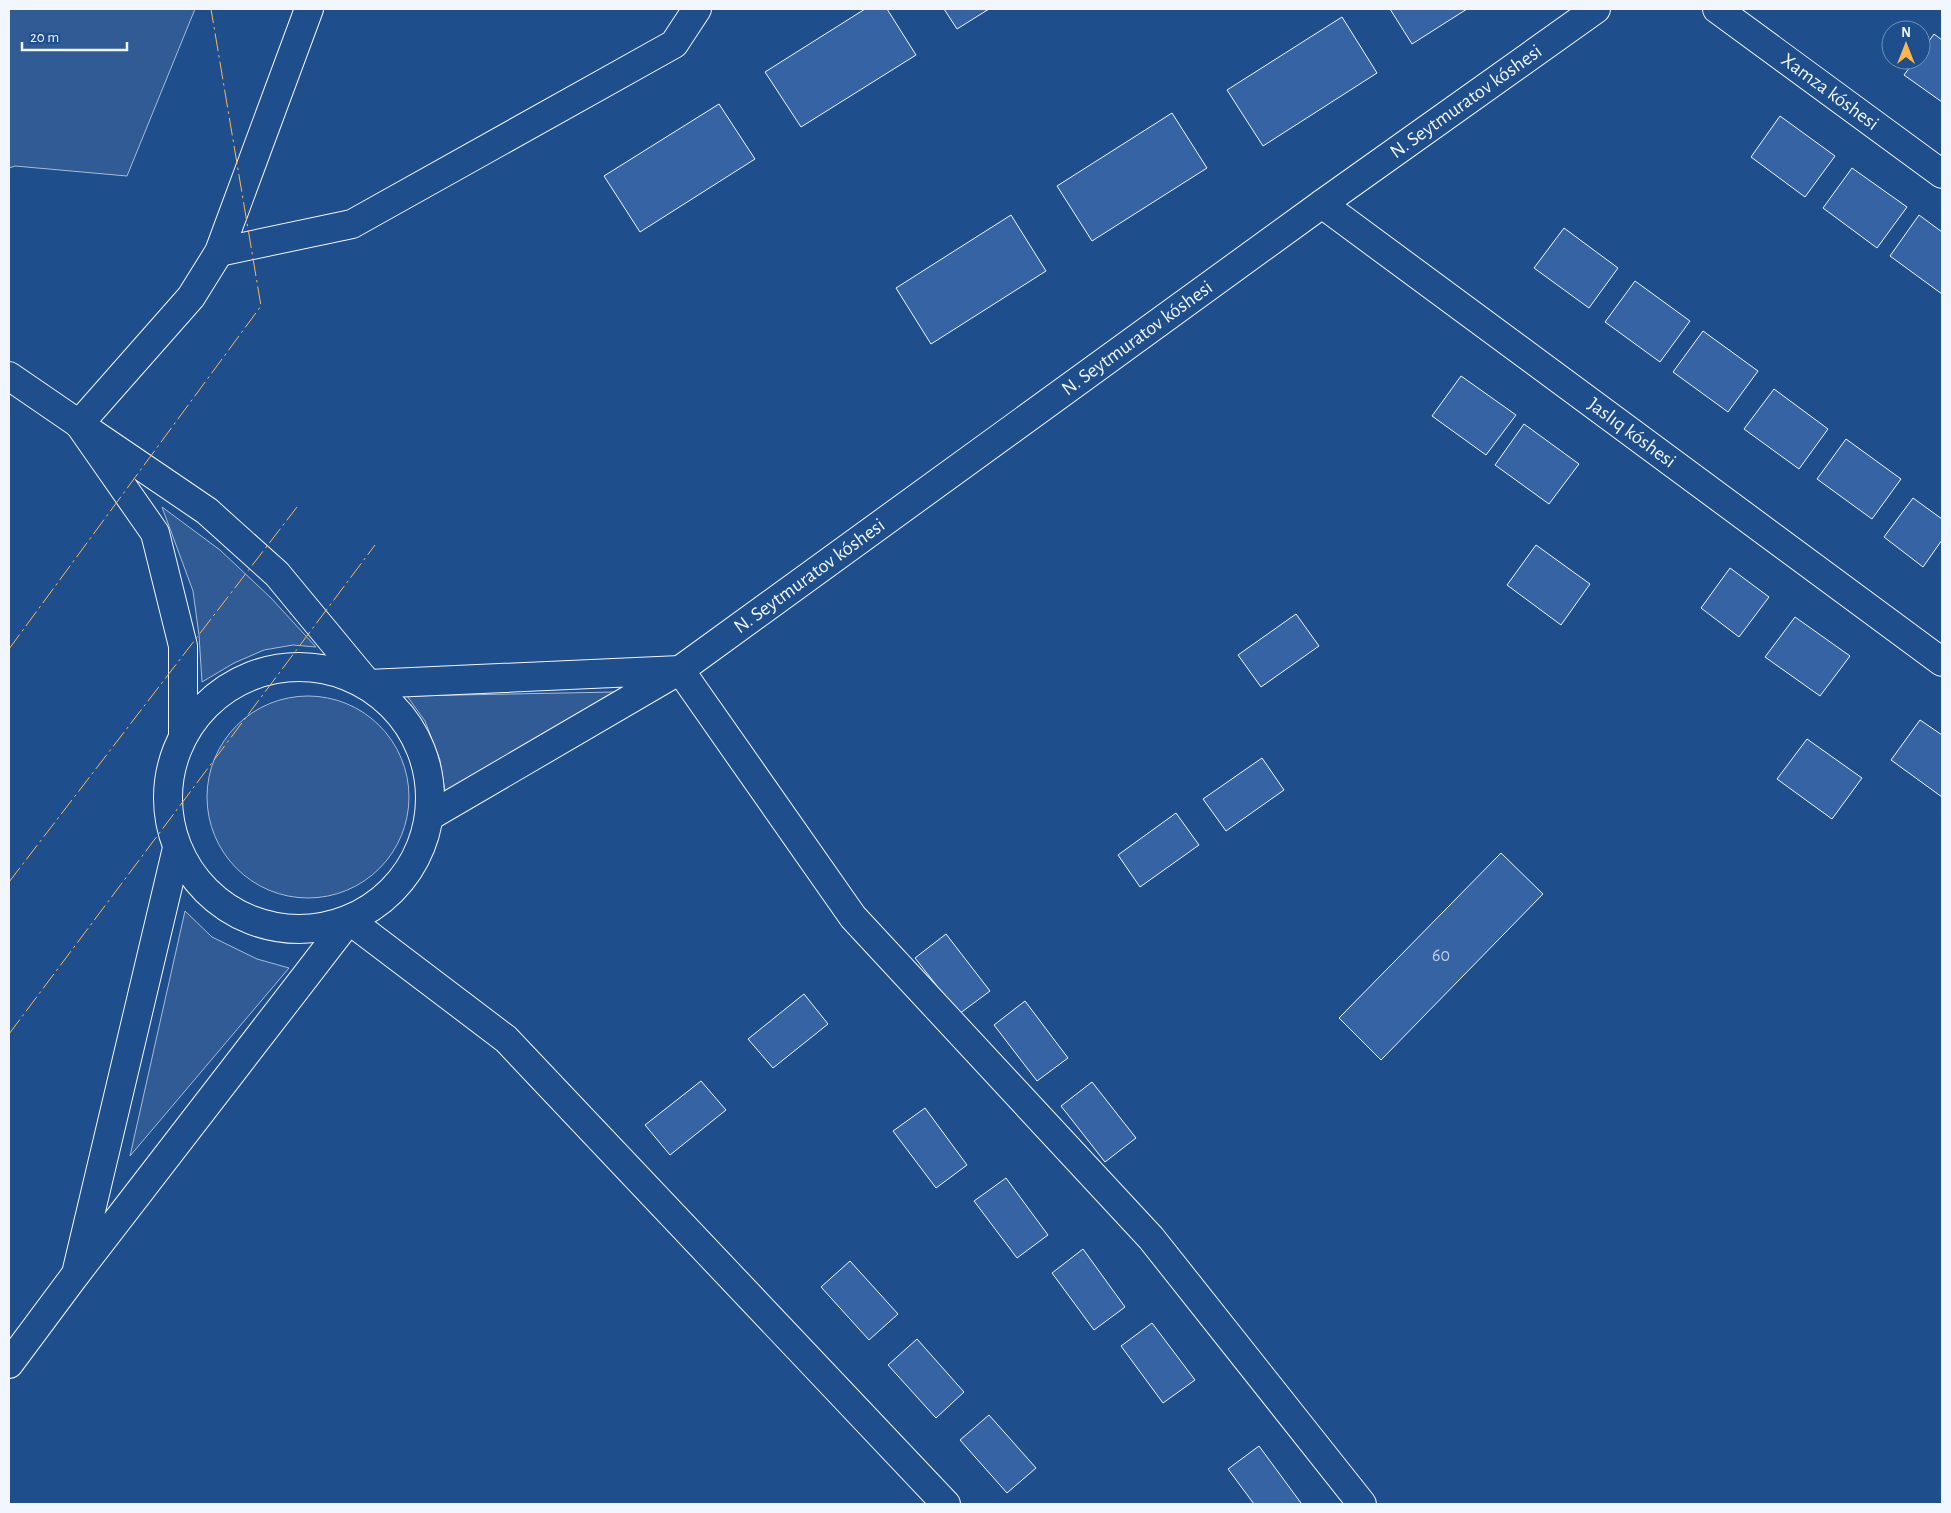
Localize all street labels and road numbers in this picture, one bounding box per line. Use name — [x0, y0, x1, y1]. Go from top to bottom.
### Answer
street label: N. Seytmuratov kóshesi — [1386, 41, 1546, 162]
street label: Xamza kóshesi — [1777, 50, 1882, 134]
street label: N. Seytmuratov kóshesi — [1058, 277, 1216, 399]
street label: Jaslıq kóshesi — [1584, 394, 1679, 472]
street label: N. Seytmuratov kóshesi — [730, 515, 889, 637]

